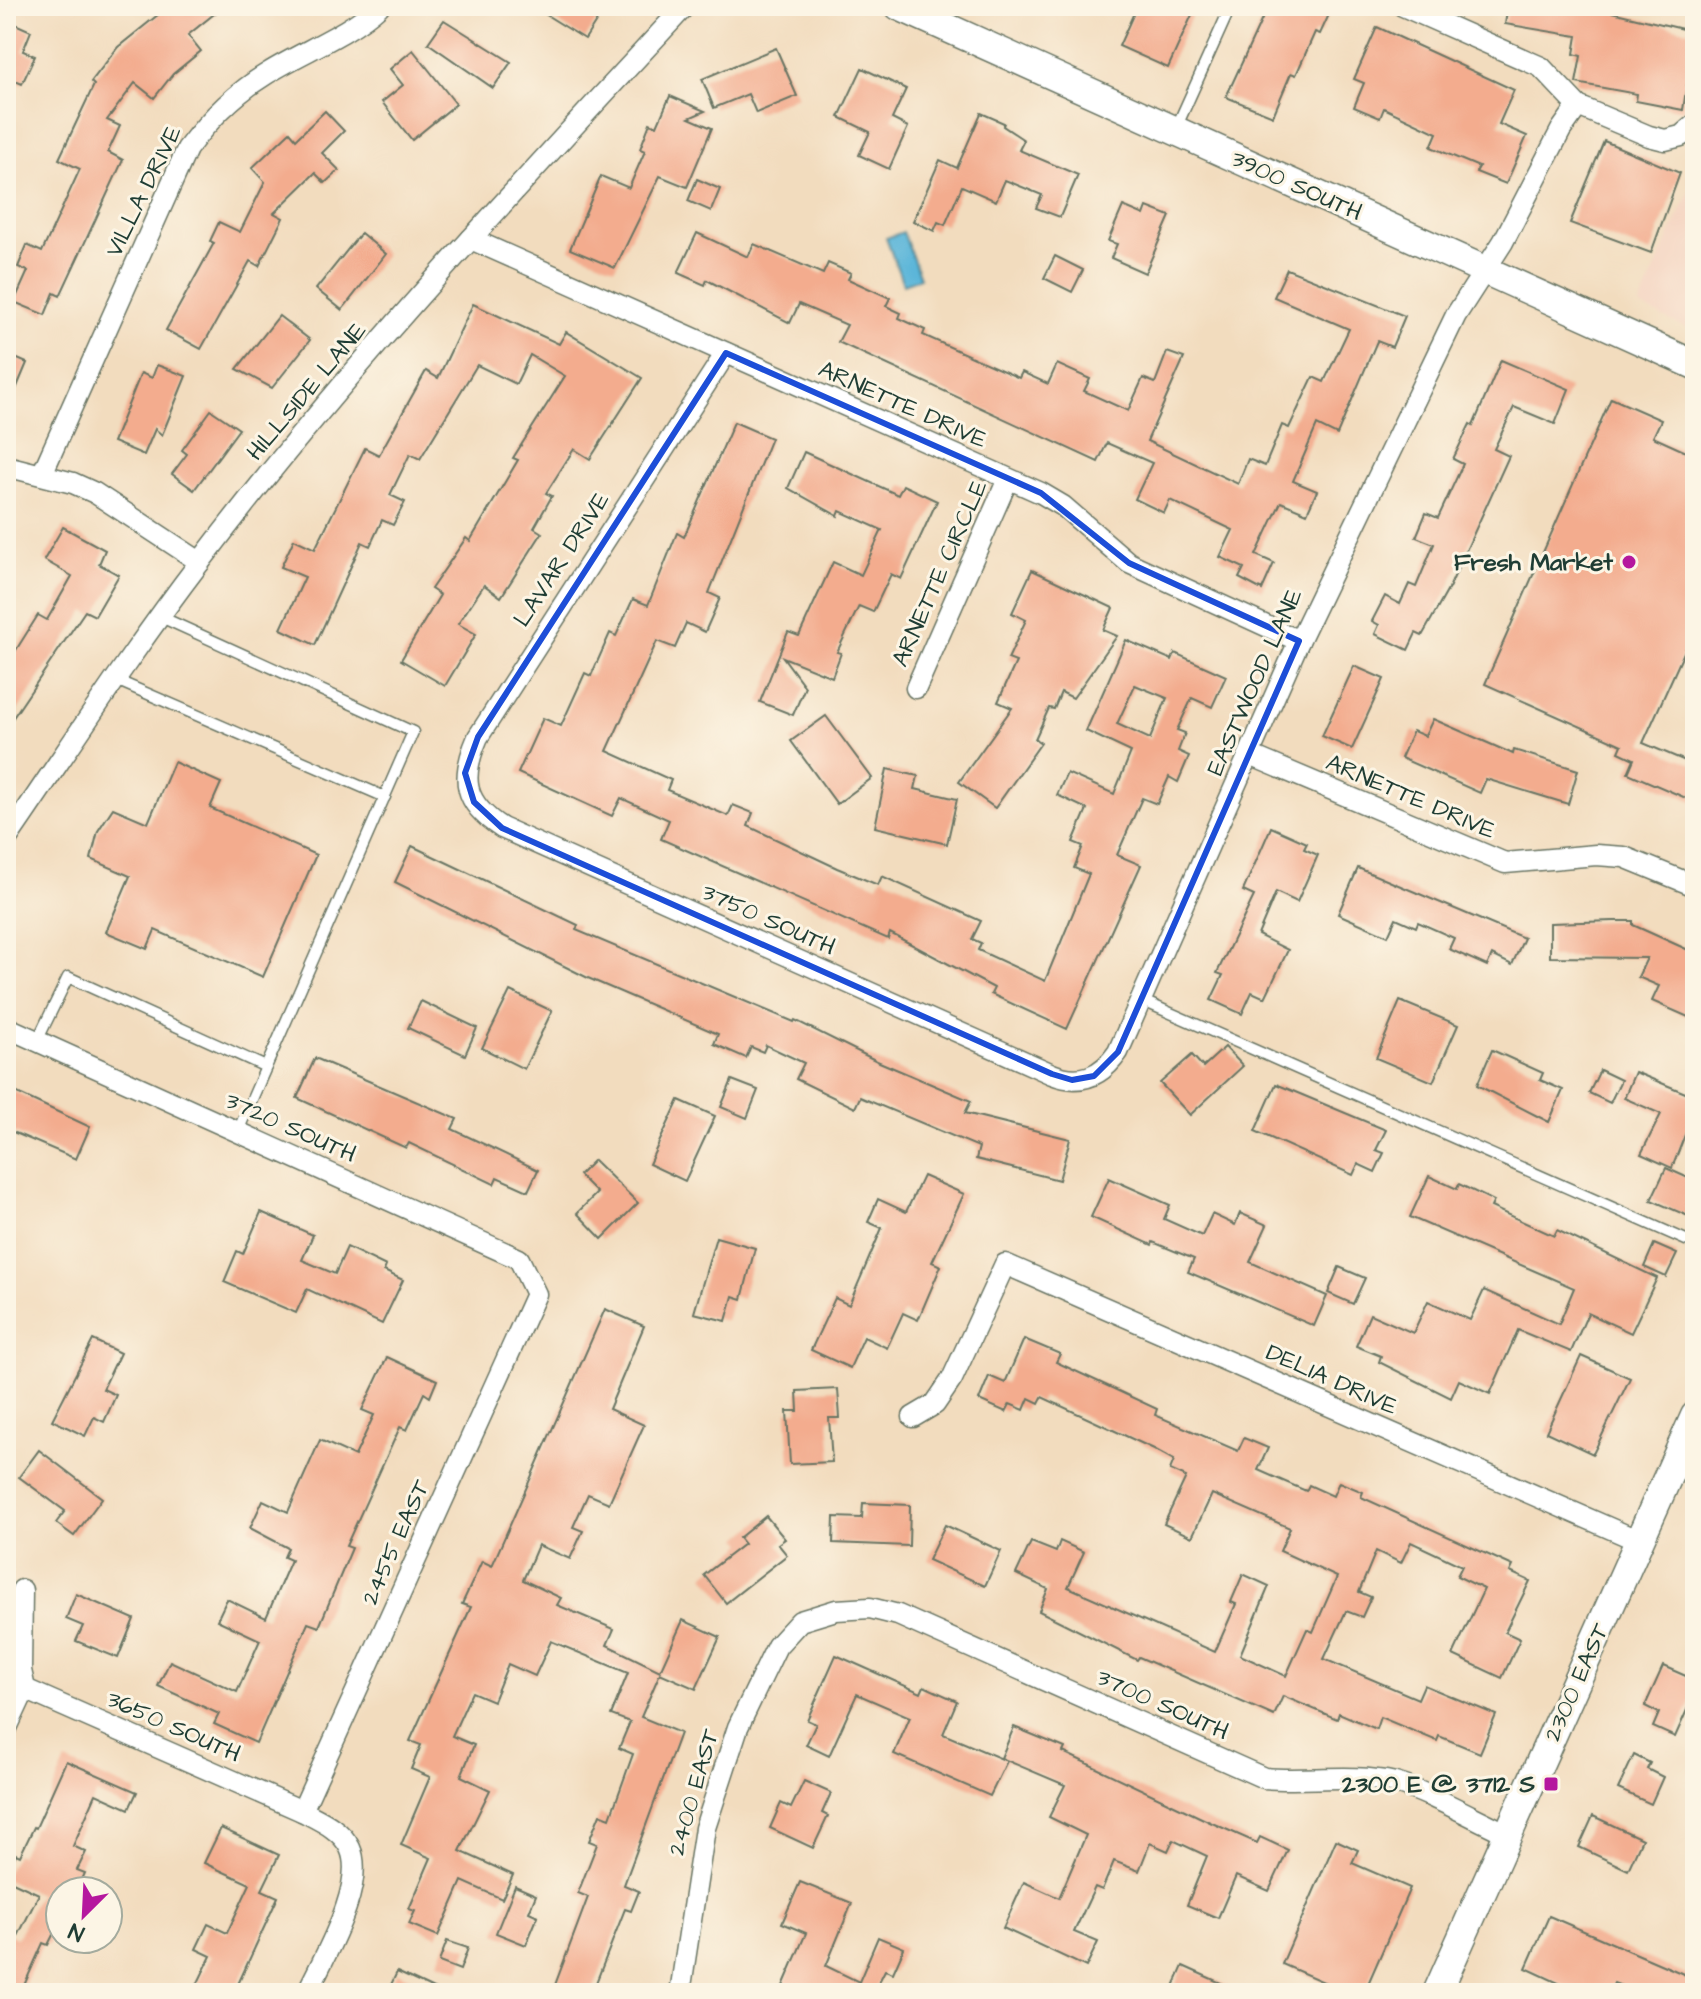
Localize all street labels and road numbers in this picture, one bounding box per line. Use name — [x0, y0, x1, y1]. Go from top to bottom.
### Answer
street label: VILLA DRIVE — [97, 120, 190, 263]
street label: 3900 SOUTH — [1226, 142, 1368, 230]
street label: HILLSIDE LANE — [239, 315, 375, 468]
street label: ARNETTE DRIVE — [813, 353, 992, 457]
street label: ARNETTE CIRCLE — [884, 475, 996, 672]
street label: LAVAR DRIVE — [505, 485, 618, 634]
street label: EASTWOOD LANE — [1198, 584, 1311, 781]
street label: ARNETTE DRIVE — [1321, 746, 1501, 848]
street label: 3750 SOUTH — [696, 875, 841, 965]
street label: 3720 SOUTH — [220, 1084, 361, 1172]
street label: DELIA DRIVE — [1260, 1336, 1403, 1424]
street label: 2455 EAST — [353, 1474, 439, 1610]
street label: 2300 EAST — [1536, 1618, 1618, 1747]
street label: 3700 SOUTH — [1091, 1661, 1234, 1749]
street label: 3650 SOUTH — [101, 1682, 246, 1772]
street label: 2400 EAST — [660, 1725, 728, 1859]

